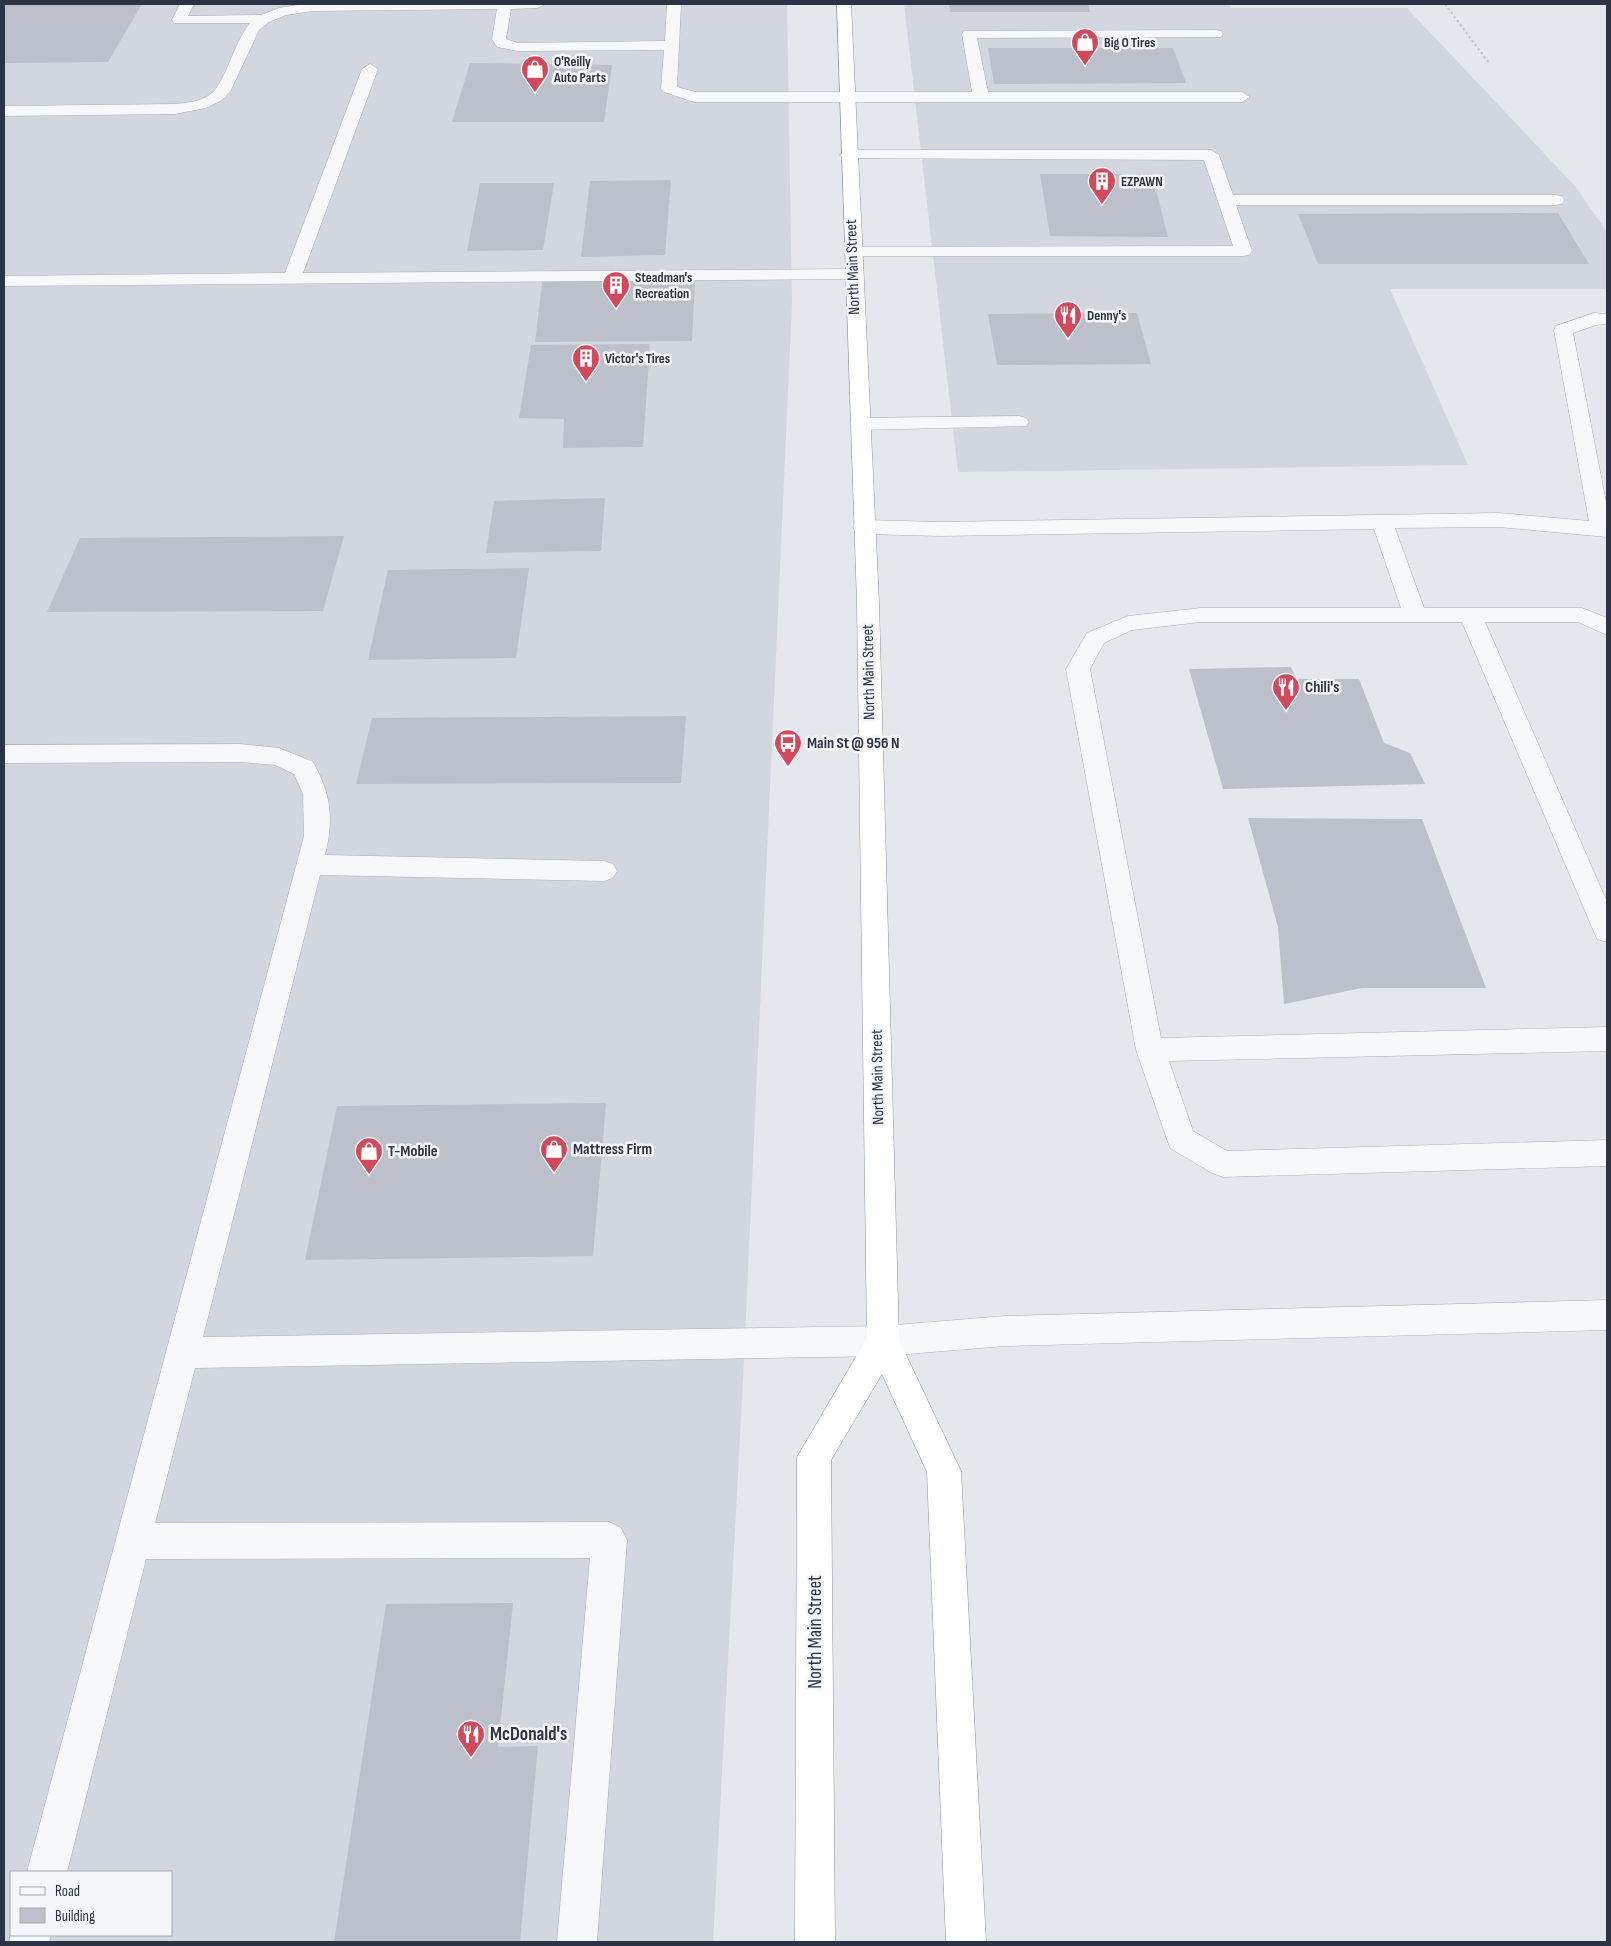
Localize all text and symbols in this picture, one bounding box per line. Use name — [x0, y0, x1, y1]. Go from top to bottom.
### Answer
shop icon: Big O Tires — [1070, 27, 1100, 66]
place label: Big O Tires — [1104, 34, 1156, 51]
place label: O'Reilly Auto Parts — [553, 53, 606, 86]
shop icon: O'Reilly Auto Parts — [520, 54, 550, 93]
building icon: EZPAWN — [1087, 166, 1117, 205]
place label: EZPAWN — [1121, 173, 1163, 190]
street label: North Main Street — [842, 219, 864, 315]
place label: Steadman's Recreation — [635, 269, 692, 302]
building icon: Steadman's Recreation — [601, 270, 631, 309]
restaurant icon: Denny's — [1053, 300, 1083, 339]
place label: Denny's — [1087, 307, 1126, 324]
building icon: Victor's Tires — [571, 343, 601, 382]
place label: Victor's Tires — [605, 350, 670, 367]
street label: North Main Street — [859, 624, 879, 720]
restaurant icon: Chili's — [1271, 672, 1301, 711]
place label: Chili's — [1305, 678, 1339, 697]
bus stop icon: Main St @ 956 N — [773, 728, 803, 767]
place label: Main St @ 956 N — [807, 734, 900, 753]
street label: North Main Street — [868, 1029, 888, 1125]
shop icon: Mattress Firm — [539, 1134, 569, 1173]
shop icon: T-Mobile — [354, 1136, 384, 1175]
place label: Mattress Firm — [573, 1140, 652, 1159]
place label: T-Mobile — [388, 1142, 438, 1161]
street label: North Main Street — [804, 1575, 827, 1689]
restaurant icon: McDonald's — [456, 1719, 486, 1758]
place label: McDonald's — [490, 1723, 567, 1746]
legend — [10, 1871, 172, 1936]
text: Road — [55, 1882, 80, 1901]
text: Building — [55, 1907, 95, 1926]

